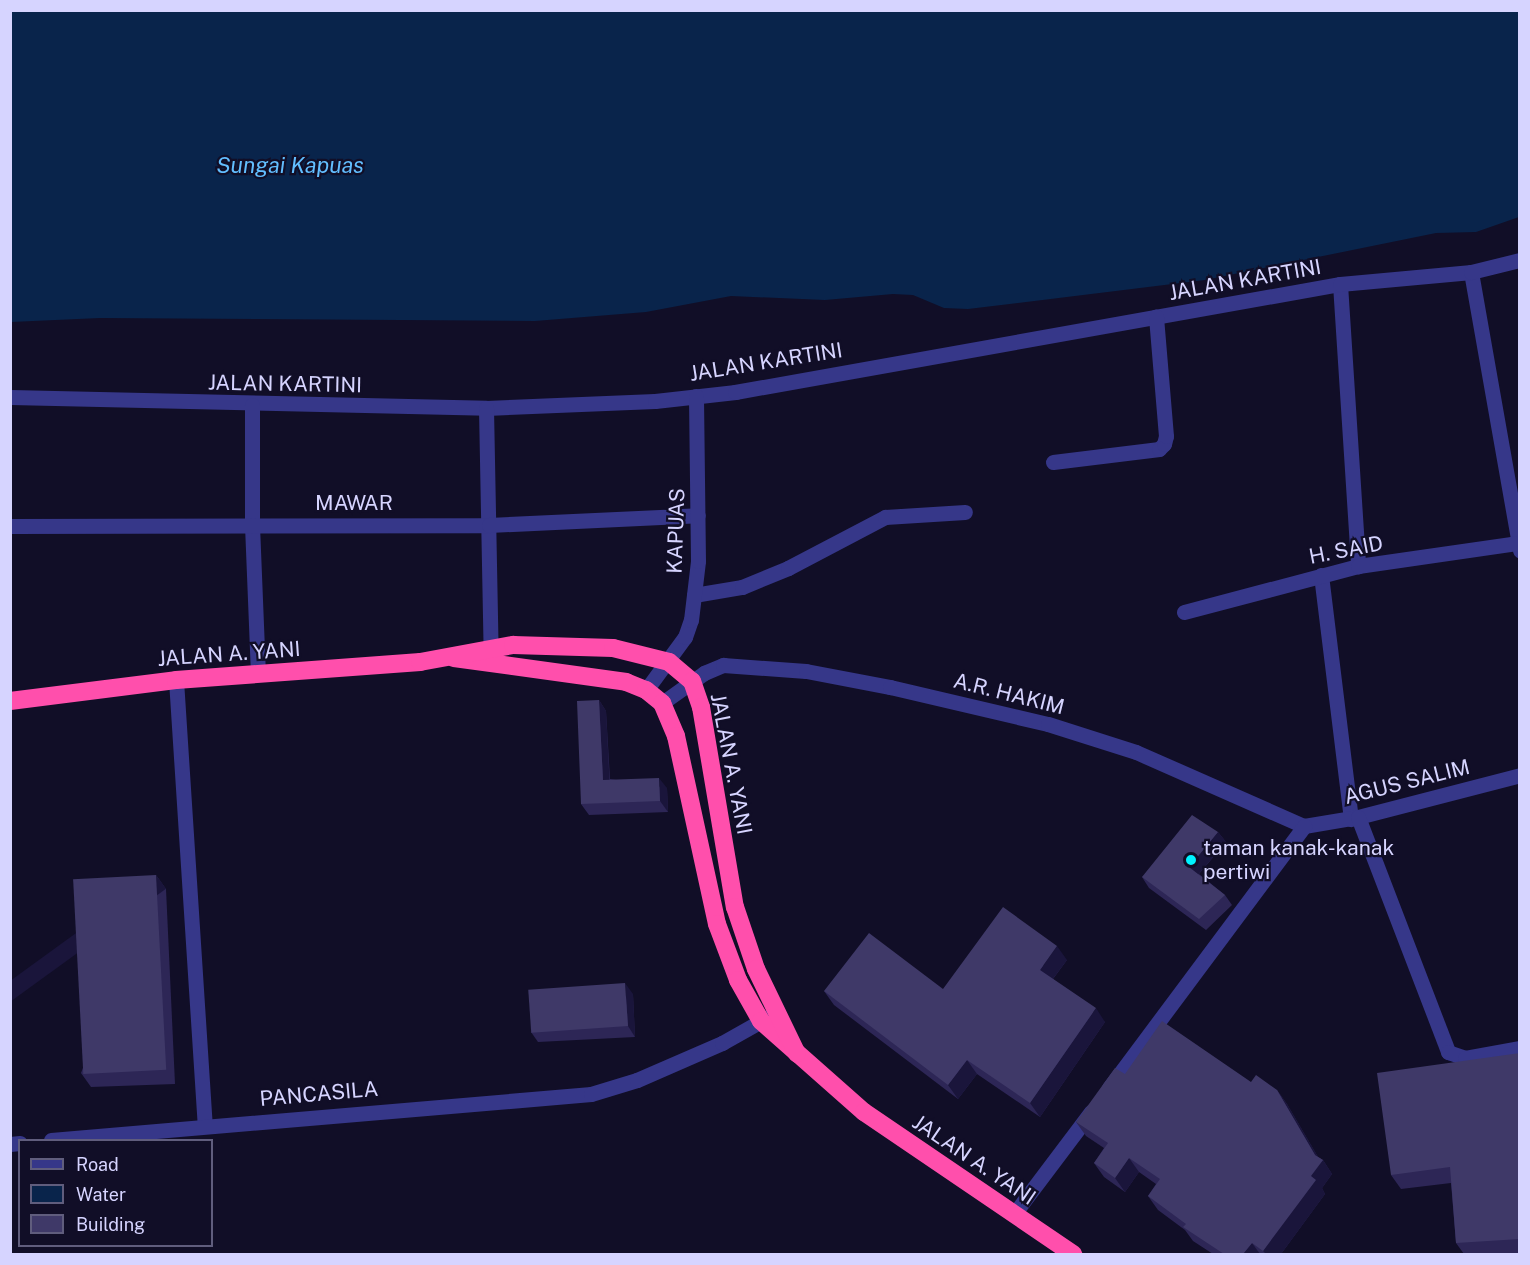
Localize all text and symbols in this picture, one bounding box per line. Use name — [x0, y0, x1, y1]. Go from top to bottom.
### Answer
water label: Sungai Kapuas — [216, 153, 364, 179]
street label: JALAN KARTINI — [1167, 254, 1323, 306]
street label: JALAN KARTINI — [688, 337, 844, 387]
street label: JALAN KARTINI — [208, 370, 362, 398]
street label: KAPUAS — [662, 488, 690, 574]
street label: MAWAR — [315, 490, 393, 516]
street label: H. SAID — [1307, 530, 1385, 570]
street label: JALAN A. YANI — [157, 636, 301, 672]
street label: A.R. HAKIM — [951, 668, 1067, 720]
street label: JALAN A. YANI — [705, 691, 757, 837]
street label: AGUS SALIM — [1341, 754, 1473, 810]
place label: taman kanak-kanak pertiwi — [1203, 835, 1394, 885]
marker: taman kanak-kanak pertiwi — [1184, 853, 1198, 867]
street label: PANCASILA — [259, 1076, 379, 1112]
street label: JALAN A. YANI — [908, 1110, 1040, 1210]
legend — [18, 1139, 213, 1247]
text: Road — [76, 1154, 119, 1175]
text: Water — [76, 1184, 126, 1205]
text: Building — [76, 1214, 145, 1235]

